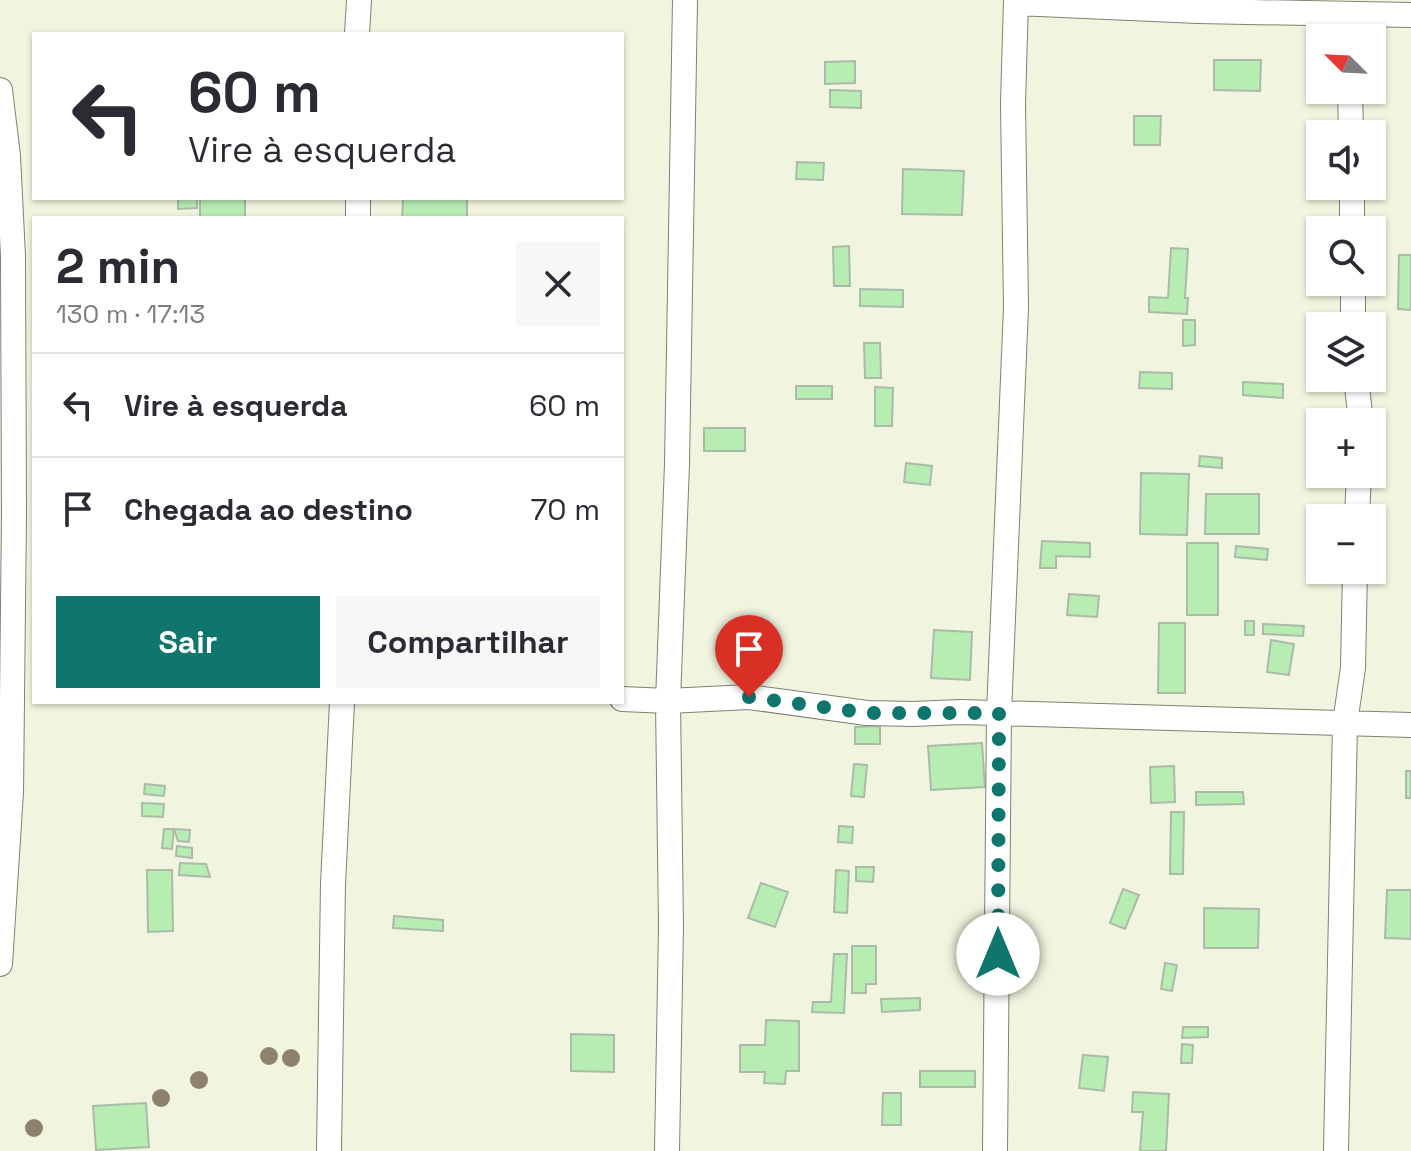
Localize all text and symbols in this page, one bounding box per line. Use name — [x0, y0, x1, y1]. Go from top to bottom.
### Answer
north arrow — [1306, 24, 1386, 104]
map controls — [1306, 24, 1386, 584]
text: 60 m — [188, 57, 321, 128]
icon: left — [56, 64, 160, 168]
button: sound — [1306, 120, 1386, 200]
text: Vire à esquerda — [188, 127, 456, 173]
button: search — [1306, 216, 1386, 296]
text: 2 min — [56, 236, 180, 297]
button: close — [516, 242, 600, 326]
text: 130 m · 17:13 — [56, 297, 205, 331]
button: layers — [1306, 312, 1386, 392]
icon: left — [56, 383, 100, 427]
text: Vire à esquerda — [124, 386, 348, 425]
text: 60 m — [529, 386, 600, 425]
button: + — [1306, 408, 1386, 488]
icon: arrive — [56, 487, 100, 531]
text: Chegada ao destino — [124, 490, 413, 529]
text: 70 m — [531, 490, 600, 529]
button: − — [1306, 504, 1386, 584]
button: Sair — [56, 596, 320, 688]
button: Compartilhar — [336, 596, 600, 688]
pin — [715, 615, 783, 697]
icon: arrive — [727, 627, 771, 671]
position arrow — [956, 912, 1040, 996]

